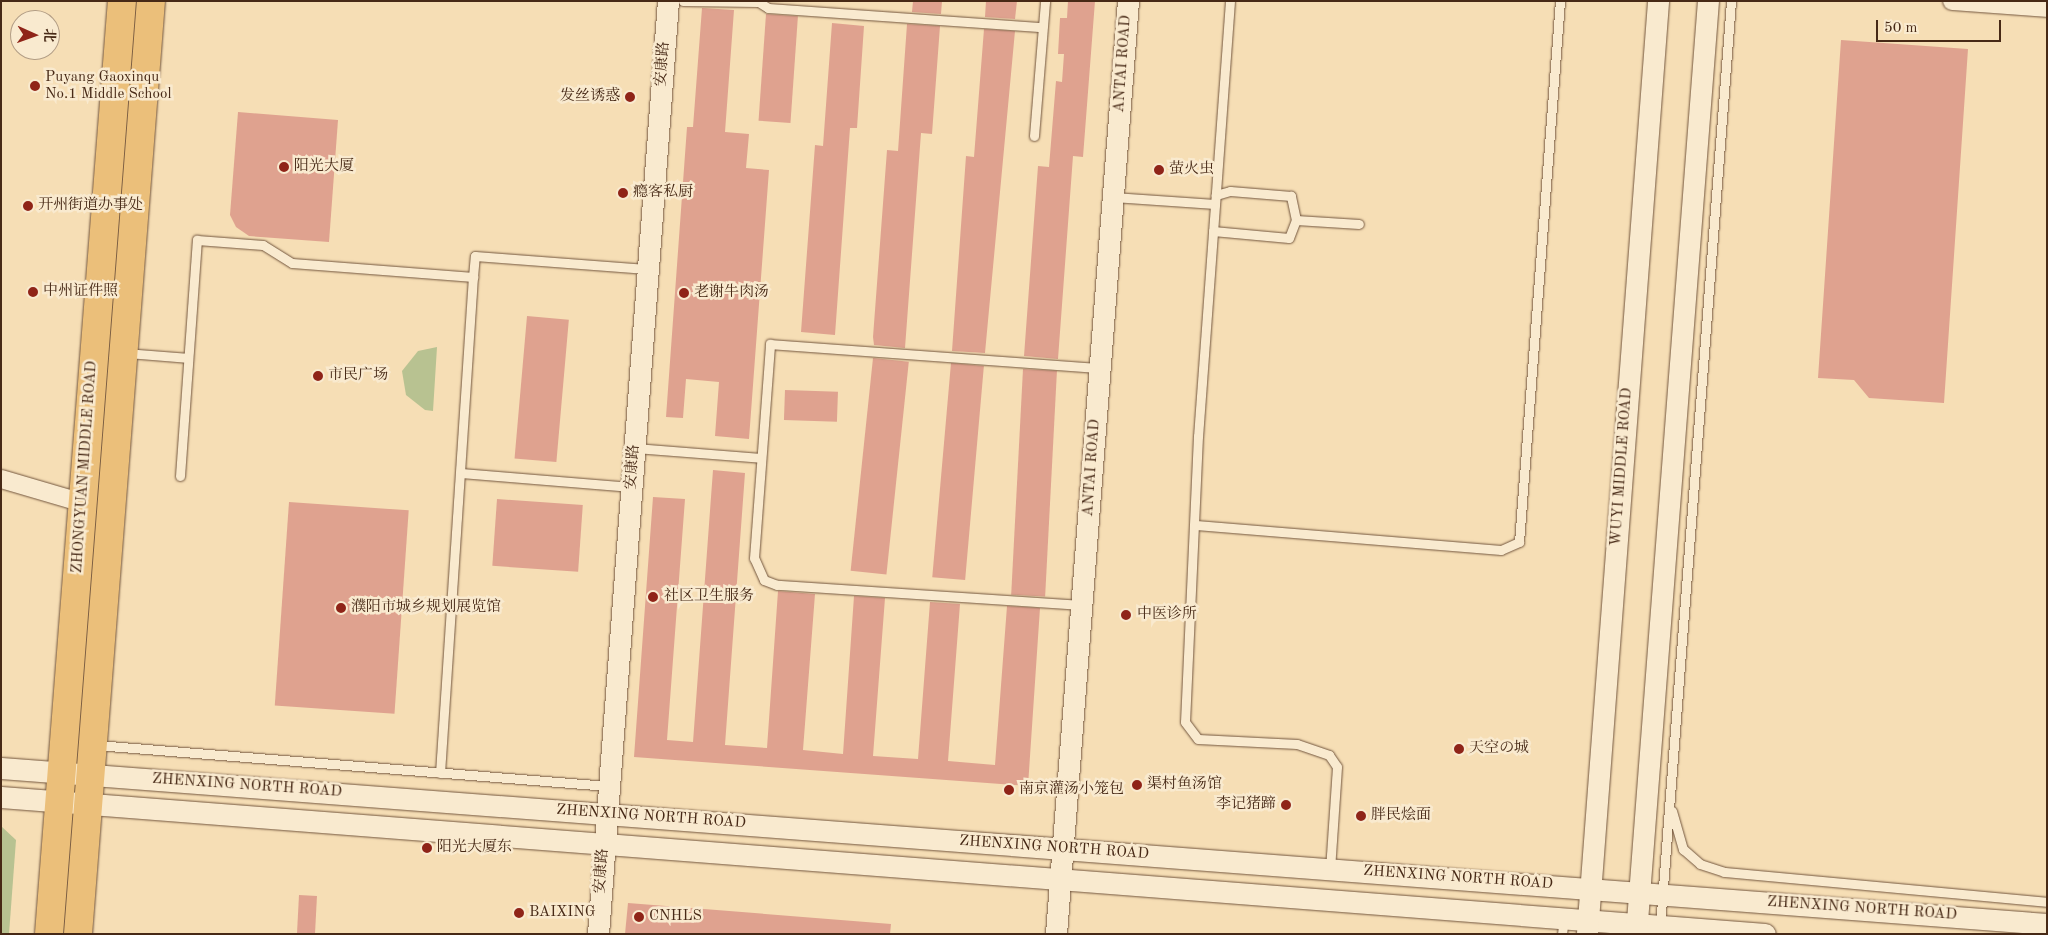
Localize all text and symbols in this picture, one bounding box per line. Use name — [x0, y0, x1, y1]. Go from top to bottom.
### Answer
north arrow — [10, 10, 60, 60]
scale bar — [1878, 10, 2003, 42]
street label: ANTAI ROAD — [1111, 15, 1135, 113]
text: 50 m — [1884, 21, 1918, 36]
text: 北 — [42, 28, 56, 43]
street label: 安康路 — [652, 41, 674, 87]
place label: Puyang Gaoxinqu No.1 Middle School — [45, 68, 171, 103]
marker: Puyang Gaoxinqu No.1 Middle School — [29, 80, 41, 92]
place label: 发丝诱惑 — [560, 88, 620, 106]
marker: 发丝诱惑 — [624, 91, 636, 103]
place label: 阳光大厦 — [294, 158, 354, 176]
marker: 阳光大厦 — [278, 161, 290, 173]
place label: 萤火虫 — [1169, 161, 1214, 179]
marker: 萤火虫 — [1153, 164, 1165, 176]
place label: 瘾客私厨 — [633, 184, 693, 202]
marker: 瘾客私厨 — [617, 187, 629, 199]
place label: 开州街道办事处 — [38, 197, 143, 215]
marker: 开州街道办事处 — [22, 200, 34, 212]
place label: 中州证件照 — [43, 283, 118, 301]
place label: 老谢牛肉汤 — [694, 284, 769, 302]
marker: 中州证件照 — [27, 286, 39, 298]
marker: 老谢牛肉汤 — [678, 287, 690, 299]
street label: ZHONGYUAN MIDDLE ROAD — [69, 360, 101, 574]
place label: 市民广场 — [328, 367, 388, 385]
marker: 市民广场 — [312, 370, 324, 382]
street label: WUYI MIDDLE ROAD — [1607, 387, 1637, 547]
street label: ANTAI ROAD — [1080, 419, 1104, 517]
street label: 安康路 — [622, 444, 644, 490]
place label: 社区卫生服务 — [664, 588, 754, 606]
marker: 社区卫生服务 — [646, 590, 660, 604]
place label: 濮阳市城乡规划展览馆 — [351, 599, 501, 617]
marker: 濮阳市城乡规划展览馆 — [335, 602, 347, 614]
place label: 中医诊所 — [1137, 606, 1197, 624]
marker: 中医诊所 — [1119, 608, 1133, 622]
place label: 天空の城 — [1469, 740, 1529, 758]
marker: 天空の城 — [1453, 743, 1465, 755]
street label: ZHENXING NORTH ROAD — [151, 770, 343, 802]
place label: 渠村鱼汤馆 — [1147, 776, 1222, 794]
marker: 渠村鱼汤馆 — [1131, 779, 1143, 791]
place label: 南京灌汤小笼包 — [1019, 781, 1124, 799]
marker: 南京灌汤小笼包 — [1003, 784, 1015, 796]
place label: 李记猪蹄 — [1216, 796, 1276, 814]
marker: 李记猪蹄 — [1280, 799, 1292, 811]
street label: ZHENXING NORTH ROAD — [555, 801, 747, 833]
place label: 胖民烩面 — [1371, 807, 1431, 825]
marker: 胖民烩面 — [1355, 810, 1367, 822]
street label: ZHENXING NORTH ROAD — [958, 832, 1150, 864]
place label: 阳光大厦东 — [437, 839, 512, 857]
marker: 阳光大厦东 — [421, 842, 433, 854]
street label: 安康路 — [591, 848, 613, 894]
street label: ZHENXING NORTH ROAD — [1362, 862, 1554, 894]
street label: ZHENXING NORTH ROAD — [1766, 893, 1958, 925]
place label: BAIXING — [529, 904, 596, 922]
marker: BAIXING — [513, 907, 525, 919]
place label: CNHLS — [649, 908, 702, 926]
marker: CNHLS — [633, 911, 645, 923]

